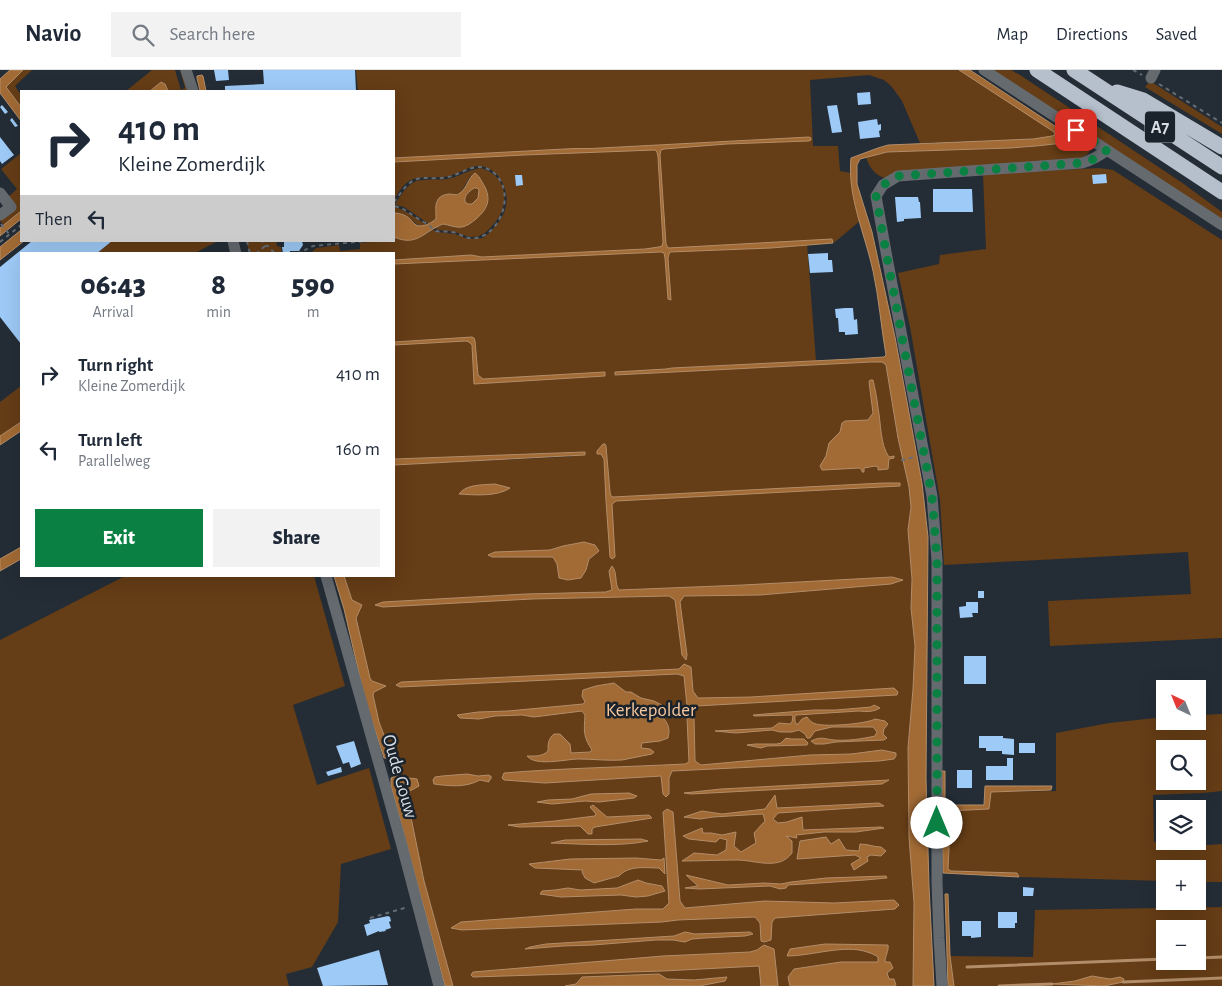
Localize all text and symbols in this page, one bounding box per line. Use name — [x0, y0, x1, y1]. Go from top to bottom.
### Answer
search box — [111, 12, 461, 57]
icon: search — [129, 21, 157, 49]
text: Navio — [25, 22, 81, 46]
text: Search here — [169, 25, 255, 44]
text: Map — [997, 26, 1028, 44]
text: Directions — [1056, 26, 1128, 44]
text: Saved — [1156, 26, 1197, 44]
pin — [1055, 109, 1097, 151]
icon: right — [35, 110, 100, 175]
text: 410 m — [118, 112, 200, 147]
road number: A7 — [1145, 112, 1175, 142]
icon: arrive — [1062, 116, 1090, 144]
text: Kleine Zomerdijk — [118, 153, 265, 175]
icon: left — [83, 205, 111, 233]
text: Then — [35, 210, 73, 229]
text: 06:43 — [80, 270, 146, 300]
text: 8 — [211, 270, 226, 300]
text: 590 — [291, 270, 335, 300]
text: Arrival — [93, 304, 134, 320]
text: min — [206, 304, 231, 320]
text: m — [307, 304, 319, 320]
text: Turn right — [78, 356, 153, 375]
icon: right — [35, 361, 63, 389]
text: 410 m — [336, 365, 380, 384]
text: Kleine Zomerdijk — [78, 378, 185, 394]
text: Turn left — [78, 431, 142, 450]
icon: left — [35, 436, 63, 464]
text: 160 m — [336, 440, 380, 459]
text: Parallelweg — [78, 453, 150, 469]
button: Exit — [35, 509, 203, 567]
button: Share — [213, 509, 380, 567]
north arrow — [1156, 680, 1206, 730]
map controls — [1156, 680, 1206, 970]
park label: Kerkepolder — [606, 701, 696, 720]
street label: Oude Gouw — [379, 732, 421, 821]
button: search — [1156, 740, 1206, 790]
position arrow — [910, 796, 962, 848]
button: layers — [1156, 800, 1206, 850]
button: + — [1156, 860, 1206, 910]
button: − — [1156, 920, 1206, 970]

